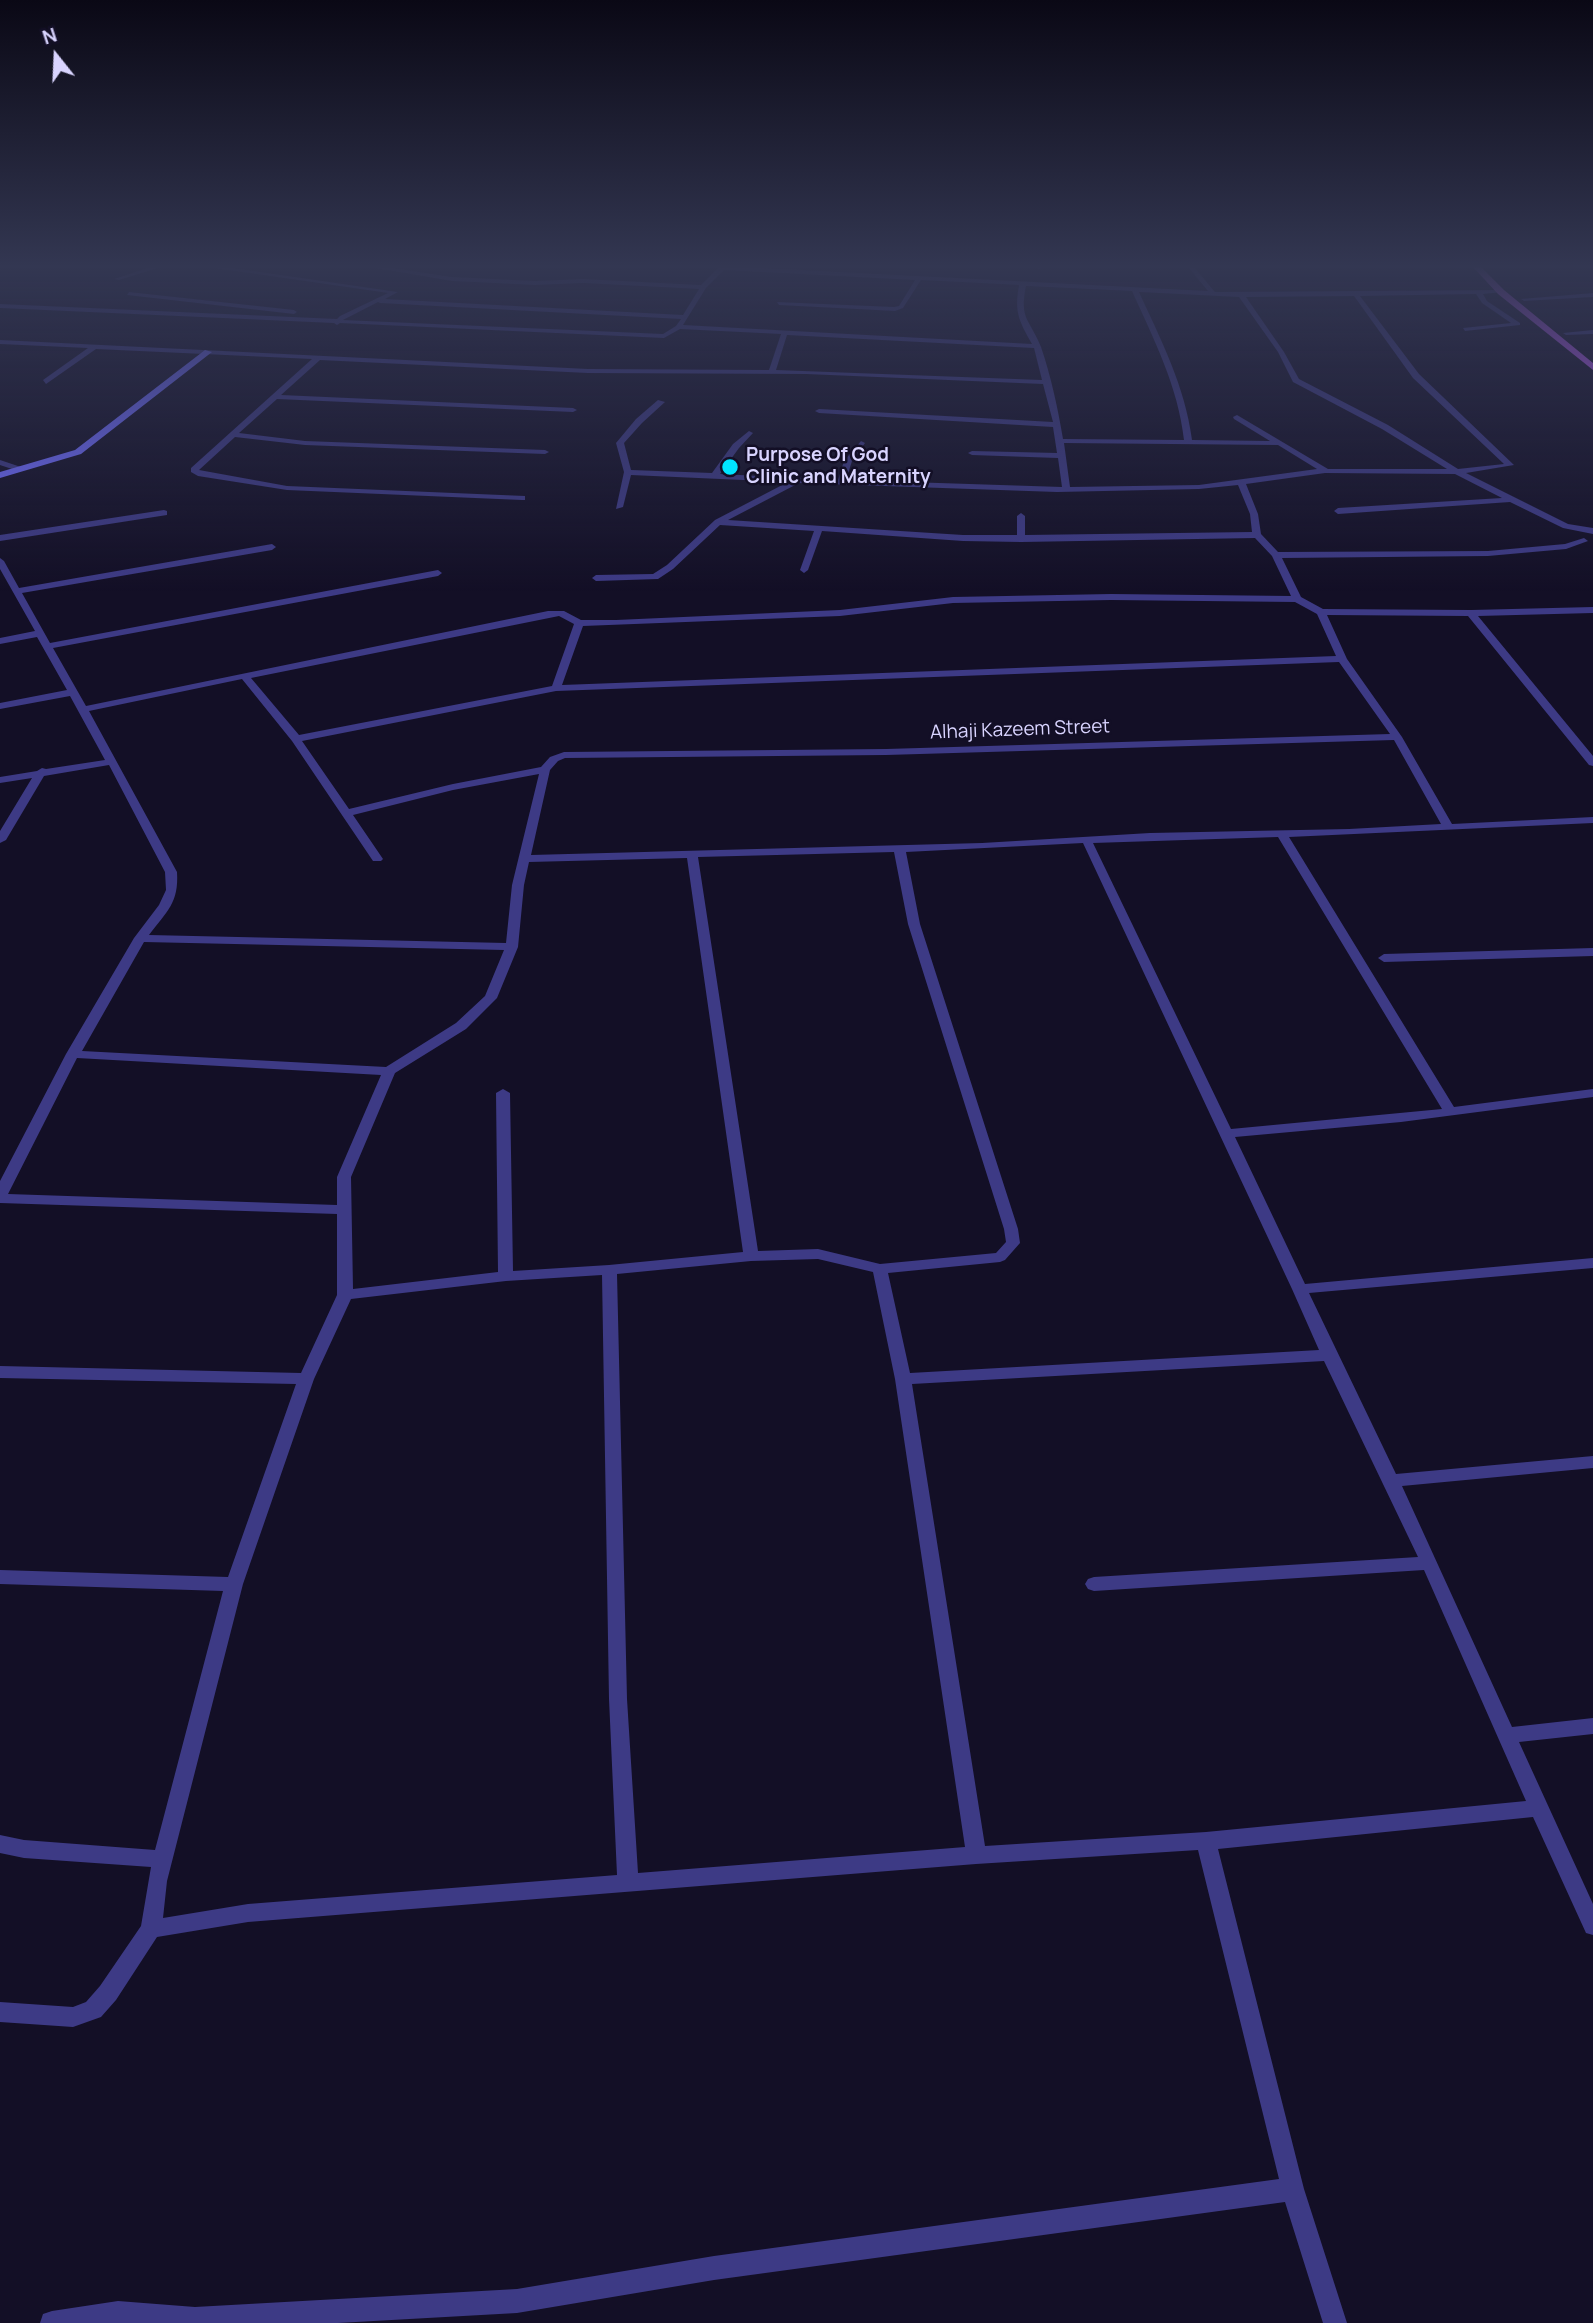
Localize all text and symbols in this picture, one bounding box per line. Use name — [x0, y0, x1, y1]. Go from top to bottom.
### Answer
north arrow — [21, 21, 91, 91]
text: N — [39, 22, 60, 51]
place label: Purpose Of God Clinic and Maternity — [746, 445, 931, 489]
marker: Purpose Of God Clinic and Maternity — [720, 457, 740, 477]
street label: Alhaji Kazeem Street — [930, 715, 1110, 745]

